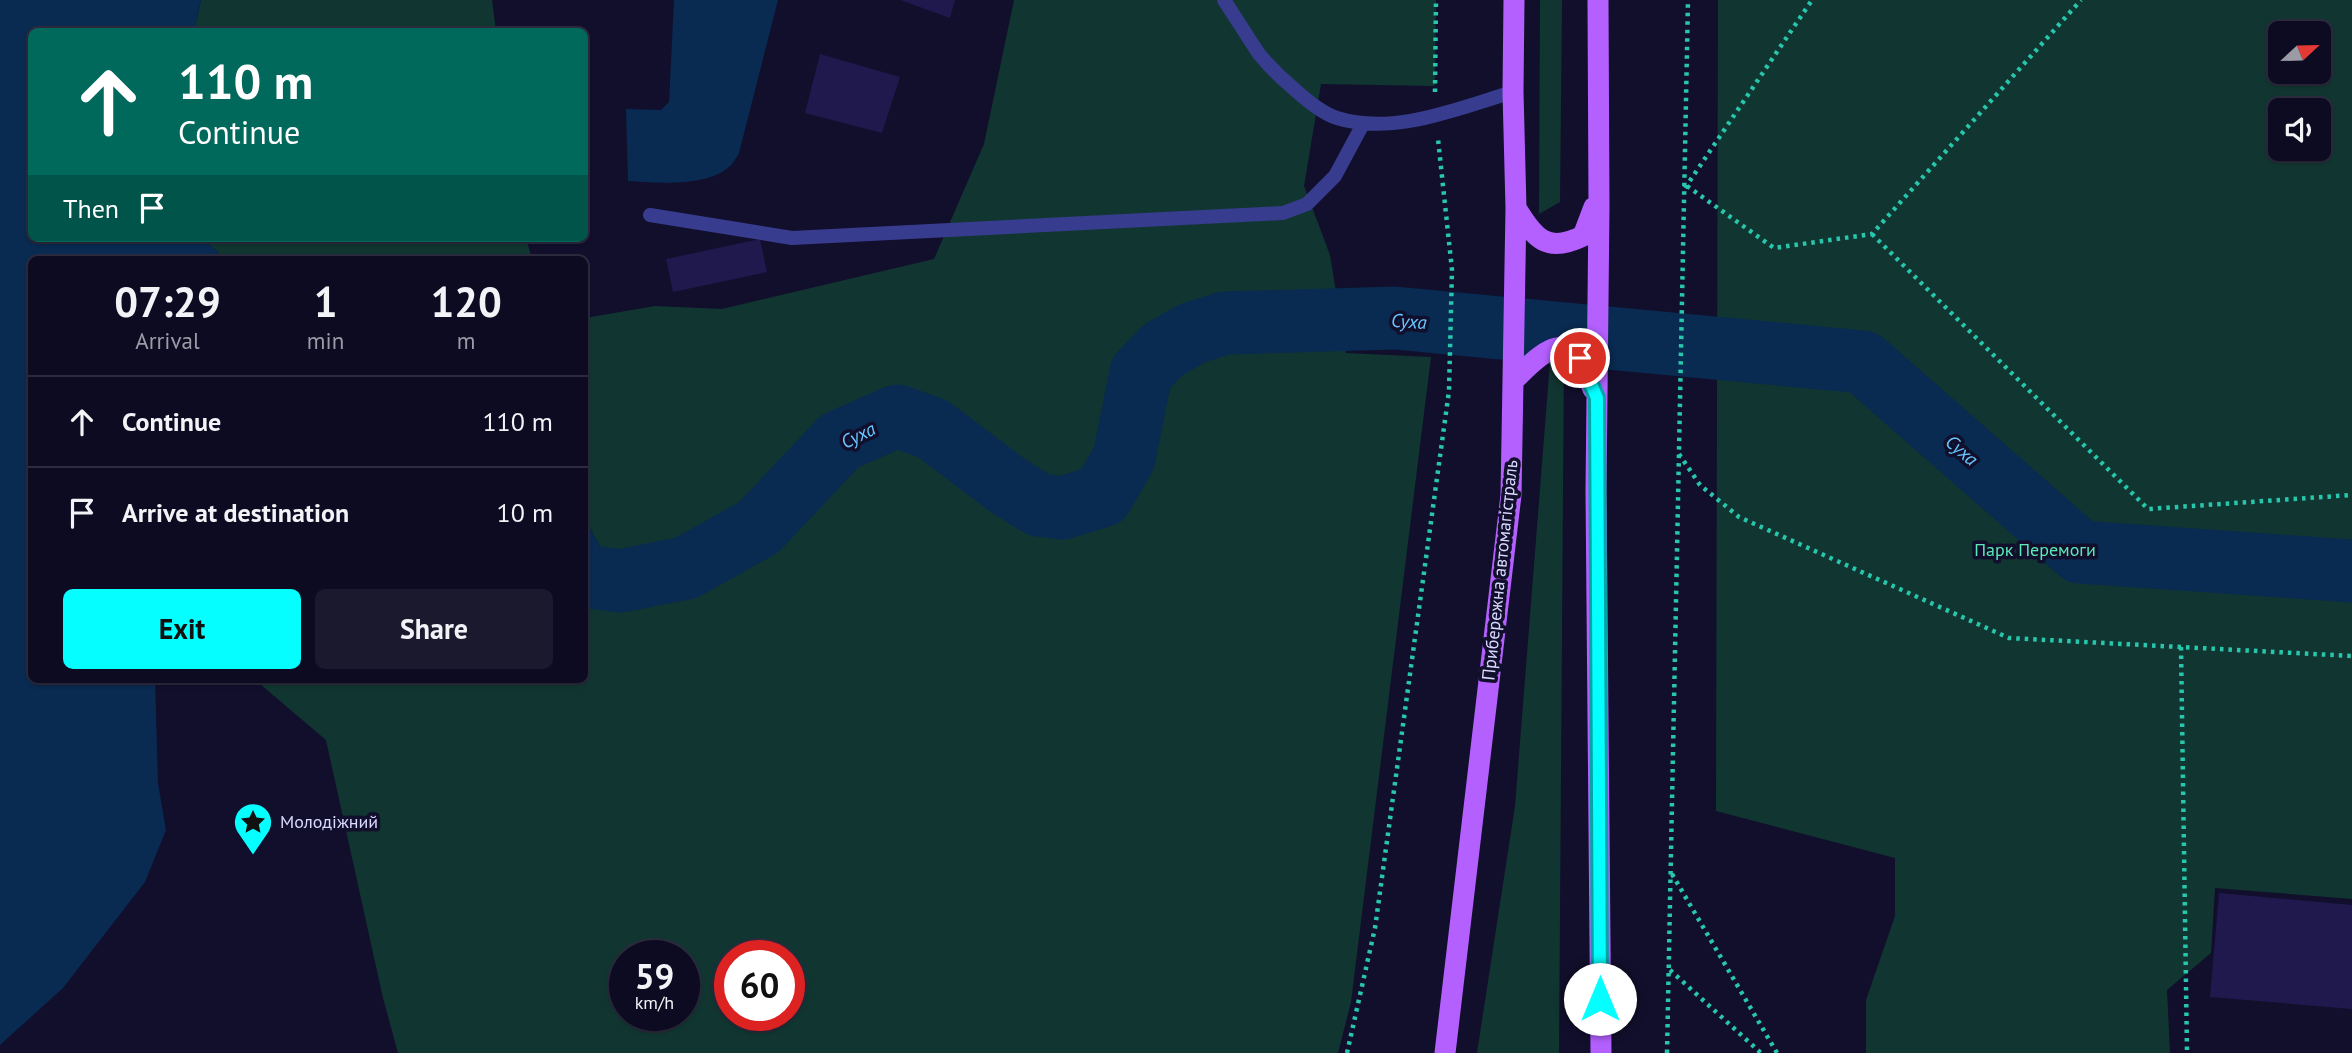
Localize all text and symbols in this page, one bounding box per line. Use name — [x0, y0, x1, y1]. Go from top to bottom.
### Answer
north arrow — [2268, 21, 2331, 84]
map controls — [2268, 21, 2331, 161]
text: 110 m — [178, 49, 313, 113]
icon: ahead — [63, 56, 154, 147]
button: sound — [2268, 98, 2331, 161]
text: Continue — [178, 111, 300, 153]
icon: arrive — [133, 189, 171, 227]
text: Then — [63, 192, 119, 225]
text: 07:29 — [114, 274, 221, 329]
text: 1 — [314, 274, 337, 329]
text: 120 — [430, 274, 502, 329]
water label: Суха — [1390, 308, 1428, 334]
text: Arrival — [135, 326, 200, 355]
text: min — [307, 326, 344, 355]
text: m — [457, 326, 475, 355]
pin — [1550, 328, 1610, 388]
icon: arrive — [1561, 339, 1599, 377]
icon: ahead — [63, 403, 101, 441]
text: Continue — [122, 405, 221, 438]
text: 110 m — [482, 405, 553, 438]
water label: Суха — [837, 416, 880, 454]
water label: Суха — [1941, 429, 1984, 471]
street label: Прибережна автомагістраль — [1476, 458, 1523, 681]
icon: arrive — [63, 494, 101, 532]
text: Arrive at destination — [122, 496, 349, 529]
text: 10 m — [497, 496, 553, 529]
park label: Парк Перемоги — [1974, 538, 2096, 561]
button: Exit — [63, 589, 301, 669]
button: Share — [315, 589, 553, 669]
place icon: Молодіжний — [232, 801, 274, 856]
place label: Молодіжний — [280, 810, 378, 833]
speed limit sign: 60 — [714, 940, 805, 1031]
text: 59 — [635, 953, 674, 999]
position arrow — [1563, 962, 1637, 1036]
text: km/h — [635, 991, 674, 1014]

